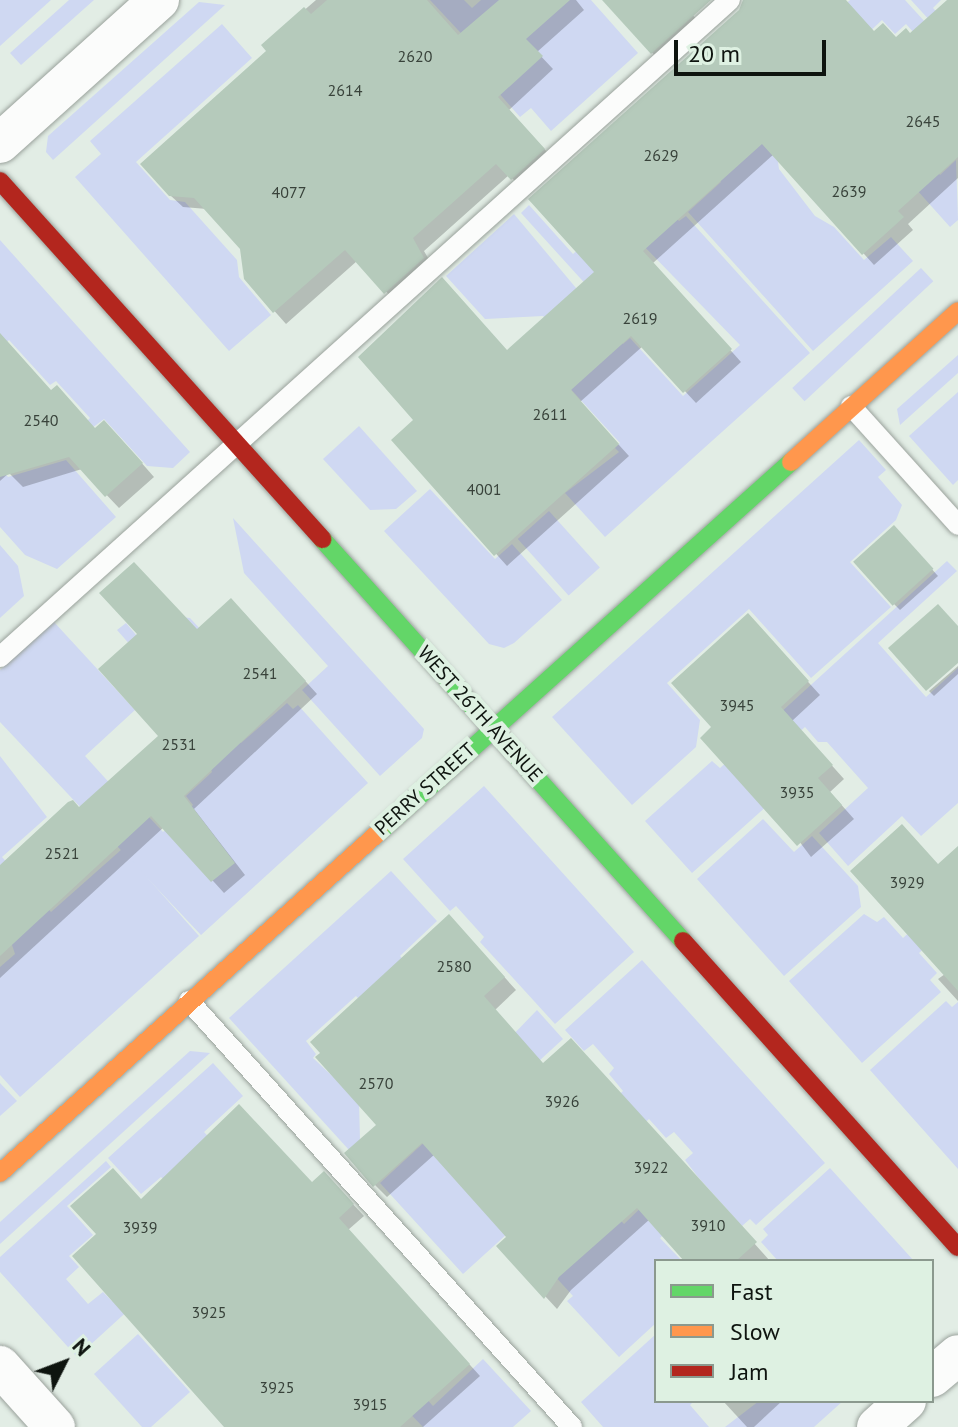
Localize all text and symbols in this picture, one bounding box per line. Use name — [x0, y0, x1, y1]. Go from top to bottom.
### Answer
scale bar — [678, 24, 830, 74]
text: 20 m — [688, 38, 740, 69]
house number: 2620 — [398, 46, 432, 66]
house number: 2614 — [328, 80, 362, 100]
house number: 2645 — [906, 111, 940, 131]
house number: 2629 — [644, 145, 678, 165]
house number: 2639 — [832, 181, 866, 201]
house number: 4077 — [272, 182, 306, 202]
house number: 2619 — [623, 308, 657, 328]
house number: 2611 — [533, 404, 567, 424]
house number: 2540 — [24, 410, 58, 430]
house number: 4001 — [467, 479, 501, 499]
street label: WEST 26TH AVENUE — [412, 641, 548, 787]
house number: 2541 — [243, 663, 277, 683]
house number: 3945 — [720, 695, 754, 715]
house number: 2531 — [162, 734, 196, 754]
street label: PERRY STREET — [370, 738, 480, 840]
house number: 3935 — [780, 782, 814, 802]
house number: 2521 — [45, 843, 79, 863]
house number: 3929 — [890, 872, 924, 892]
house number: 2580 — [437, 956, 471, 976]
house number: 2570 — [359, 1073, 393, 1093]
house number: 3926 — [545, 1091, 579, 1111]
house number: 3922 — [634, 1157, 668, 1177]
house number: 3910 — [691, 1215, 725, 1235]
house number: 3939 — [123, 1217, 157, 1237]
legend — [654, 1259, 934, 1403]
text: Fast — [730, 1276, 773, 1307]
house number: 3925 — [192, 1302, 226, 1322]
text: Slow — [730, 1316, 780, 1347]
north arrow — [24, 1323, 104, 1403]
text: N — [67, 1332, 97, 1362]
text: Jam — [730, 1356, 768, 1387]
house number: 3925 — [260, 1377, 294, 1397]
house number: 3915 — [353, 1394, 387, 1414]

